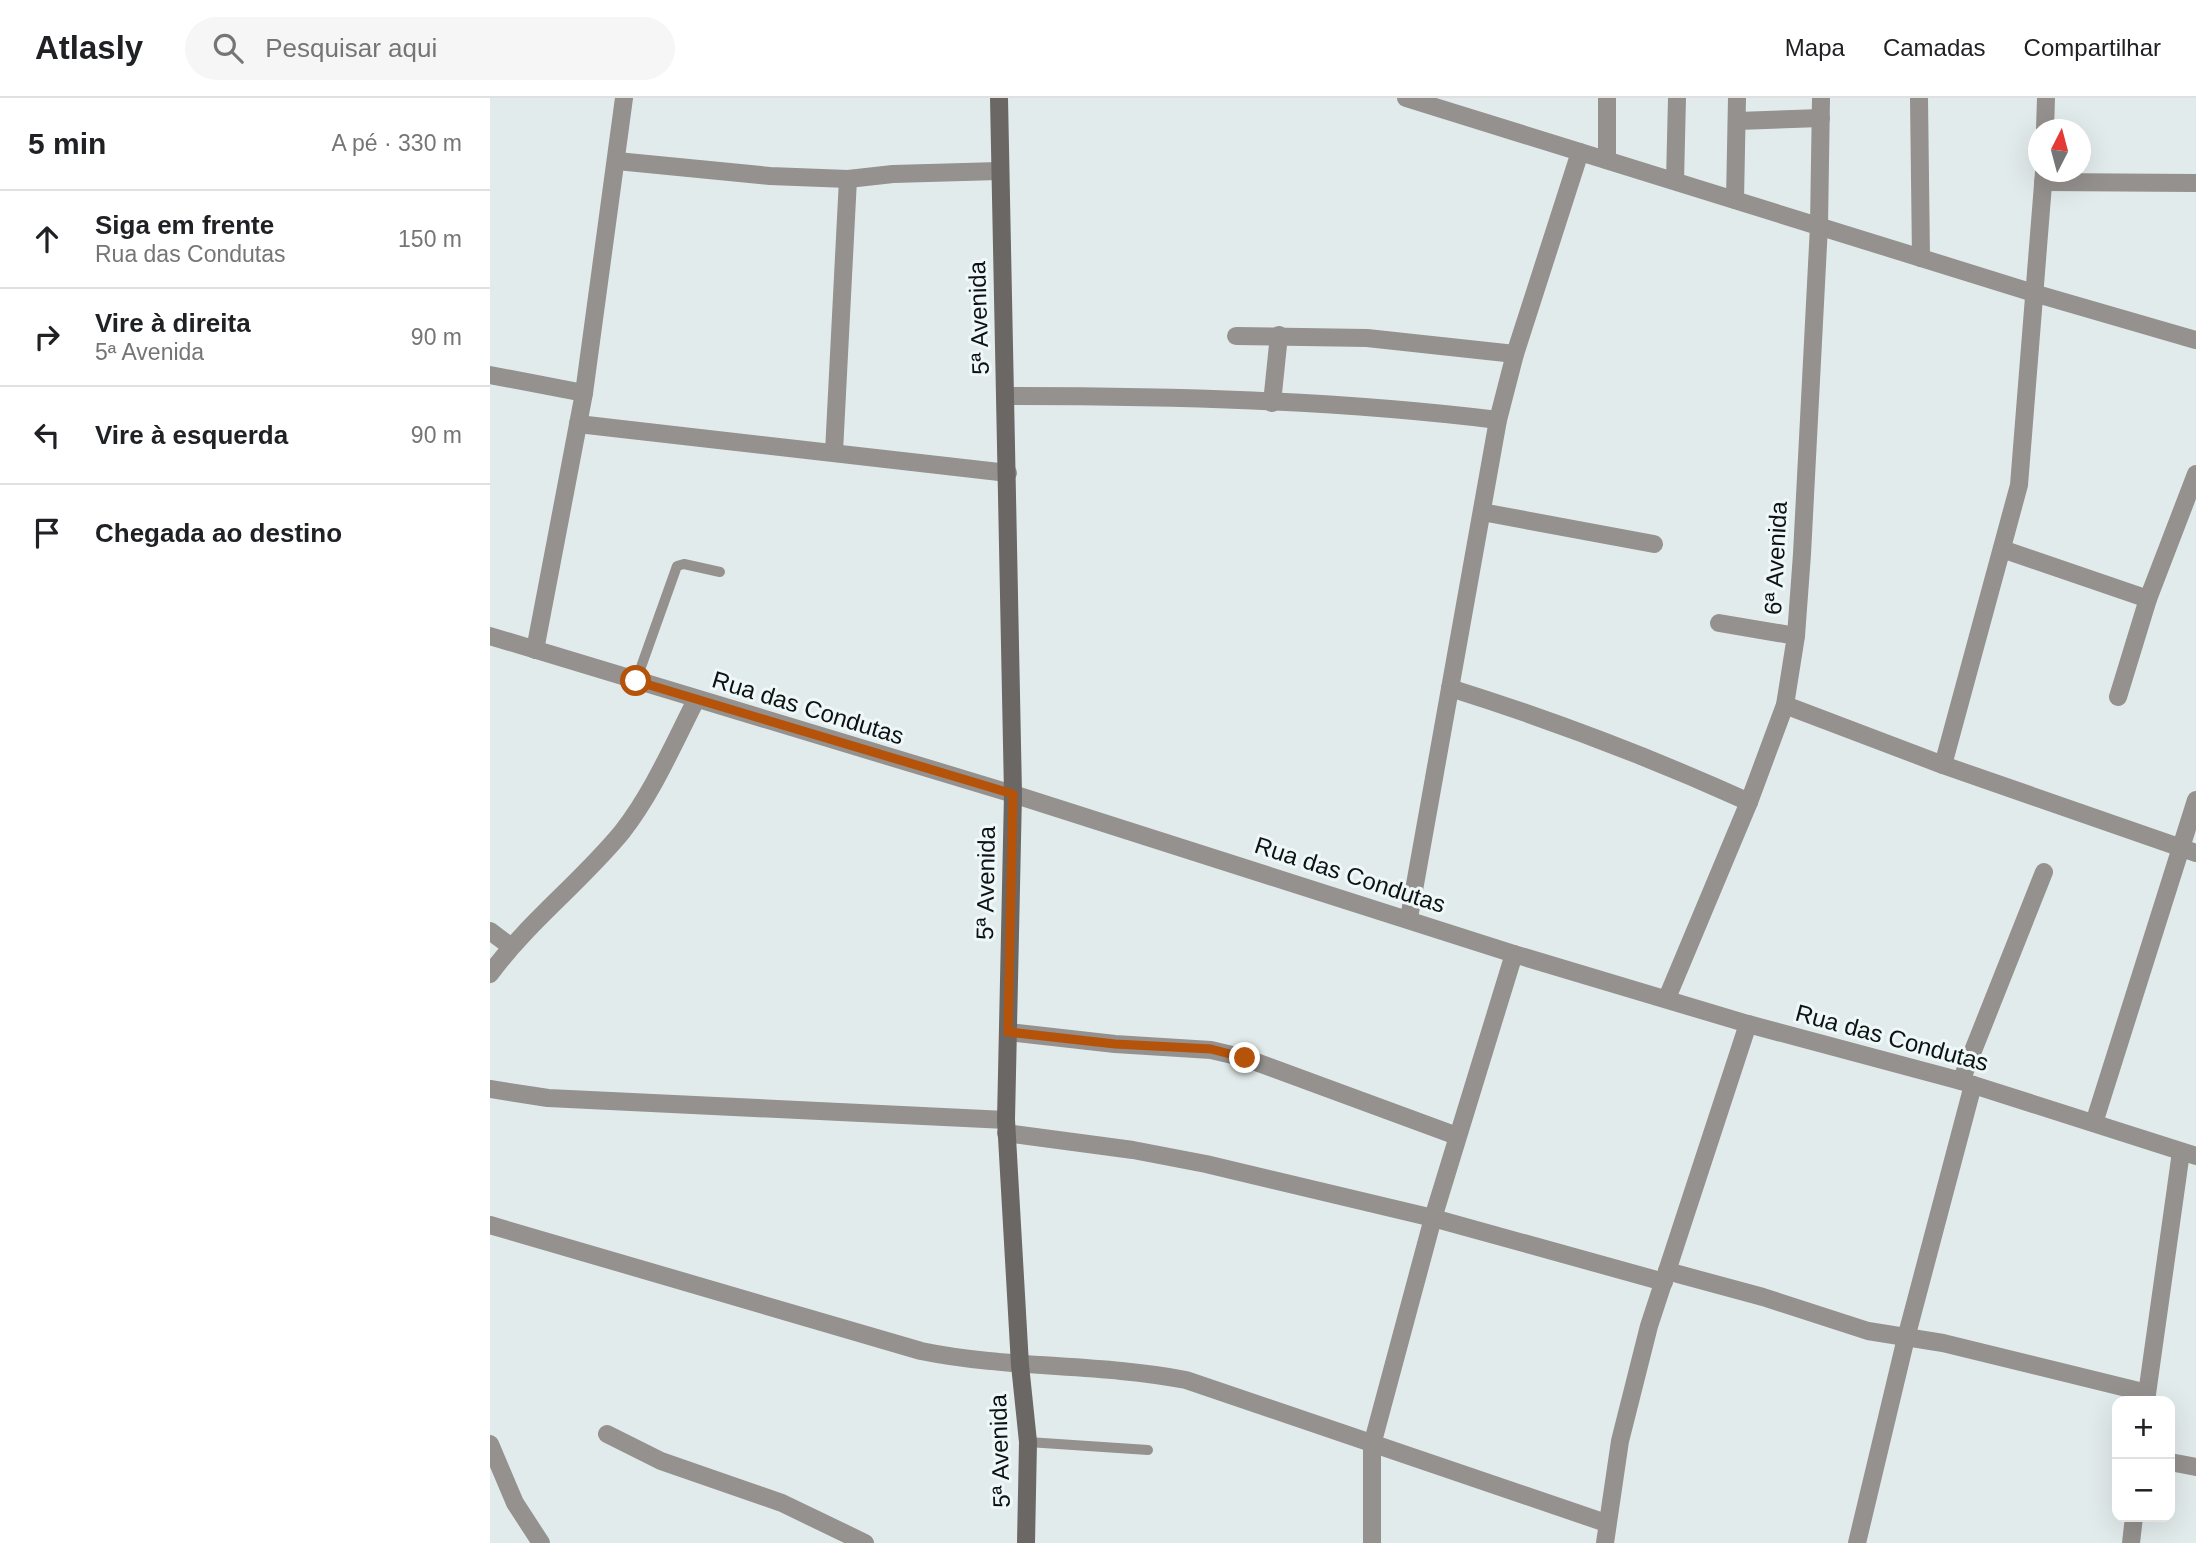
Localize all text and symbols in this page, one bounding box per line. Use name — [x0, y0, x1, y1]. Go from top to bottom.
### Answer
search box — [185, 17, 675, 80]
text: Atlasly — [35, 29, 143, 66]
icon: search — [209, 29, 247, 67]
text: Pesquisar aqui — [265, 33, 437, 63]
text: Mapa — [1785, 34, 1845, 61]
text: Camadas — [1883, 34, 1986, 61]
text: Compartilhar — [2024, 34, 2161, 61]
north arrow — [2028, 119, 2091, 182]
text: 5 min — [28, 127, 106, 160]
text: A pé · 330 m — [332, 130, 462, 156]
text: Siga em frente — [95, 210, 274, 240]
icon: ahead — [28, 220, 66, 258]
text: 150 m — [398, 226, 462, 252]
text: Rua das Condutas — [95, 241, 286, 267]
street label: 5ª Avenida — [963, 260, 994, 375]
text: Vire à direita — [95, 308, 251, 338]
icon: right — [28, 318, 66, 356]
text: 90 m — [411, 324, 462, 350]
text: 5ª Avenida — [95, 339, 204, 365]
icon: left — [28, 416, 66, 454]
text: Vire à esquerda — [95, 420, 288, 450]
text: 90 m — [411, 422, 462, 448]
street label: 6ª Avenida — [1759, 500, 1792, 616]
icon: arrive — [28, 514, 66, 552]
text: Chegada ao destino — [95, 518, 342, 548]
route start — [620, 665, 651, 696]
street label: Rua das Condutas — [709, 666, 907, 749]
street label: 5ª Avenida — [971, 825, 1000, 940]
street label: Rua das Condutas — [1251, 831, 1449, 918]
street label: Rua das Condutas — [1793, 999, 1992, 1076]
route end — [1229, 1042, 1260, 1073]
street label: 5ª Avenida — [984, 1393, 1015, 1508]
map controls — [2112, 1396, 2175, 1522]
button: + — [2112, 1396, 2175, 1459]
button: − — [2112, 1459, 2175, 1522]

